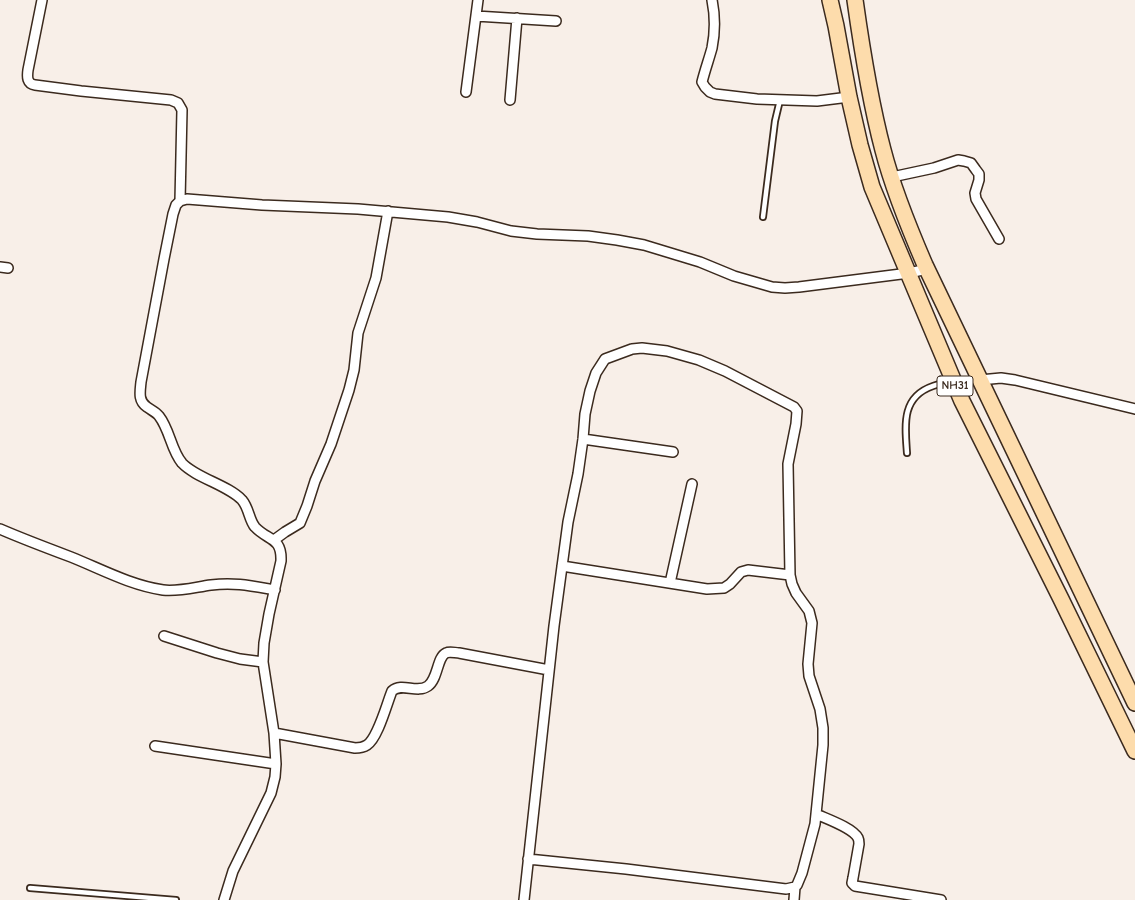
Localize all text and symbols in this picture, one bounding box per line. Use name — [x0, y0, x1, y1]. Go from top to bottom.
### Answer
road number: NH31 — [937, 376, 973, 396]

